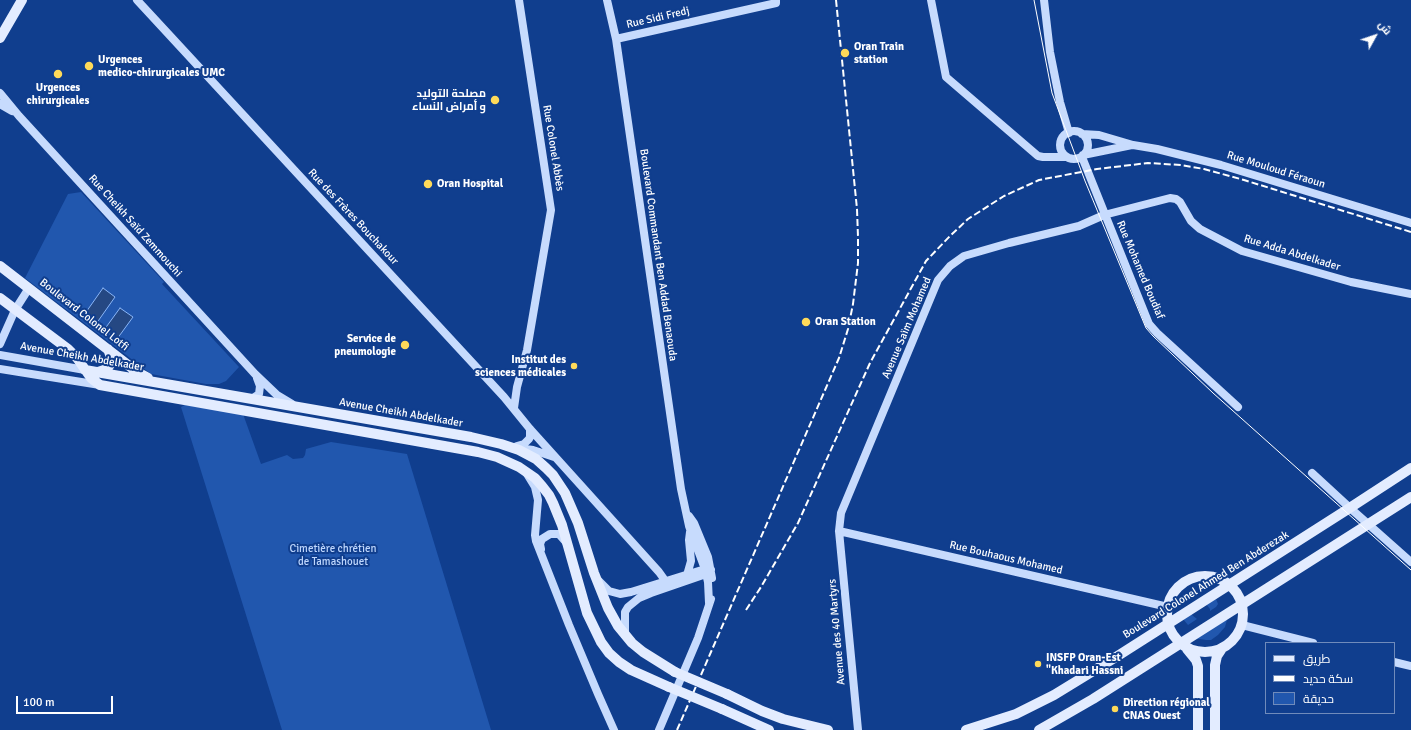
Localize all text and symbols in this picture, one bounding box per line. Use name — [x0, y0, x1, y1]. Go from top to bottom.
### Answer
street label: Rue Sidi Fredj — [625, 4, 691, 32]
north arrow — [1355, 16, 1395, 56]
text: ش — [1375, 18, 1394, 38]
place label: Oran Train station — [854, 40, 904, 66]
marker: Oran Train station — [839, 47, 851, 59]
place label: Urgences medico-chirurgicales UMC — [98, 53, 225, 79]
marker: Urgences medico-chirurgicales UMC — [83, 60, 95, 72]
marker: Urgences chirurgicales — [52, 68, 64, 80]
place label: Urgences chirurgicales — [27, 81, 89, 107]
place label: مصلحة التوليد و أمراض النساء — [412, 87, 486, 113]
marker: مصلحة التوليد و أمراض النساء — [489, 94, 501, 106]
street label: Rue Colonel Abbès — [540, 104, 566, 192]
street label: Boulevard Commandant Ben Addad Benaouda — [637, 148, 679, 362]
street label: Rue Mouloud Féraoun — [1225, 149, 1327, 191]
street label: Rue des Frères Bouchakour — [305, 166, 401, 268]
street label: Rue Cheikh Saïd Zemmouchi — [86, 172, 184, 280]
place label: Oran Hospital — [437, 177, 503, 191]
marker: Oran Hospital — [422, 178, 434, 190]
street label: Rue Mohamed Boudiaf — [1113, 219, 1167, 321]
street label: Rue Adda Abdelkader — [1242, 232, 1342, 274]
street label: Avenue Saïm Mohamed — [880, 275, 934, 381]
street label: Boulevard Colonel Lotfi — [37, 276, 131, 354]
place label: Oran Station — [815, 315, 876, 329]
marker: Oran Station — [800, 316, 812, 328]
place label: Service de pneumologie — [334, 332, 396, 358]
marker: Service de pneumologie — [399, 339, 411, 351]
street label: Avenue Cheikh Abdelkader — [19, 340, 145, 374]
place label: Institut des sciences médicales — [475, 353, 566, 379]
marker: Institut des sciences médicales — [569, 361, 579, 371]
street label: Avenue Cheikh Abdelkader — [338, 396, 464, 430]
street label: Boulevard Colonel Ahmed Ben Abderezak — [1121, 528, 1291, 642]
street label: Rue Bouhaous Mohamed — [948, 539, 1064, 577]
park label: Cimetière chrétien de Tamashouet — [289, 542, 377, 568]
street label: Avenue des 40 Martyrs — [826, 578, 848, 686]
legend — [1265, 642, 1395, 714]
place label: INSFP Oran-Est "Khadari Hassni — [1046, 651, 1123, 677]
text: طريق — [1303, 652, 1330, 667]
marker: INSFP Oran-Est "Khadari Hassni — [1033, 659, 1043, 669]
text: سكة حديد — [1303, 672, 1353, 687]
scale bar — [18, 688, 115, 714]
text: حديقة — [1303, 692, 1334, 707]
text: 100 m — [23, 695, 55, 710]
place label: Direction régional CNAS Ouest — [1123, 696, 1210, 722]
marker: Direction régional CNAS Ouest — [1110, 704, 1120, 714]

